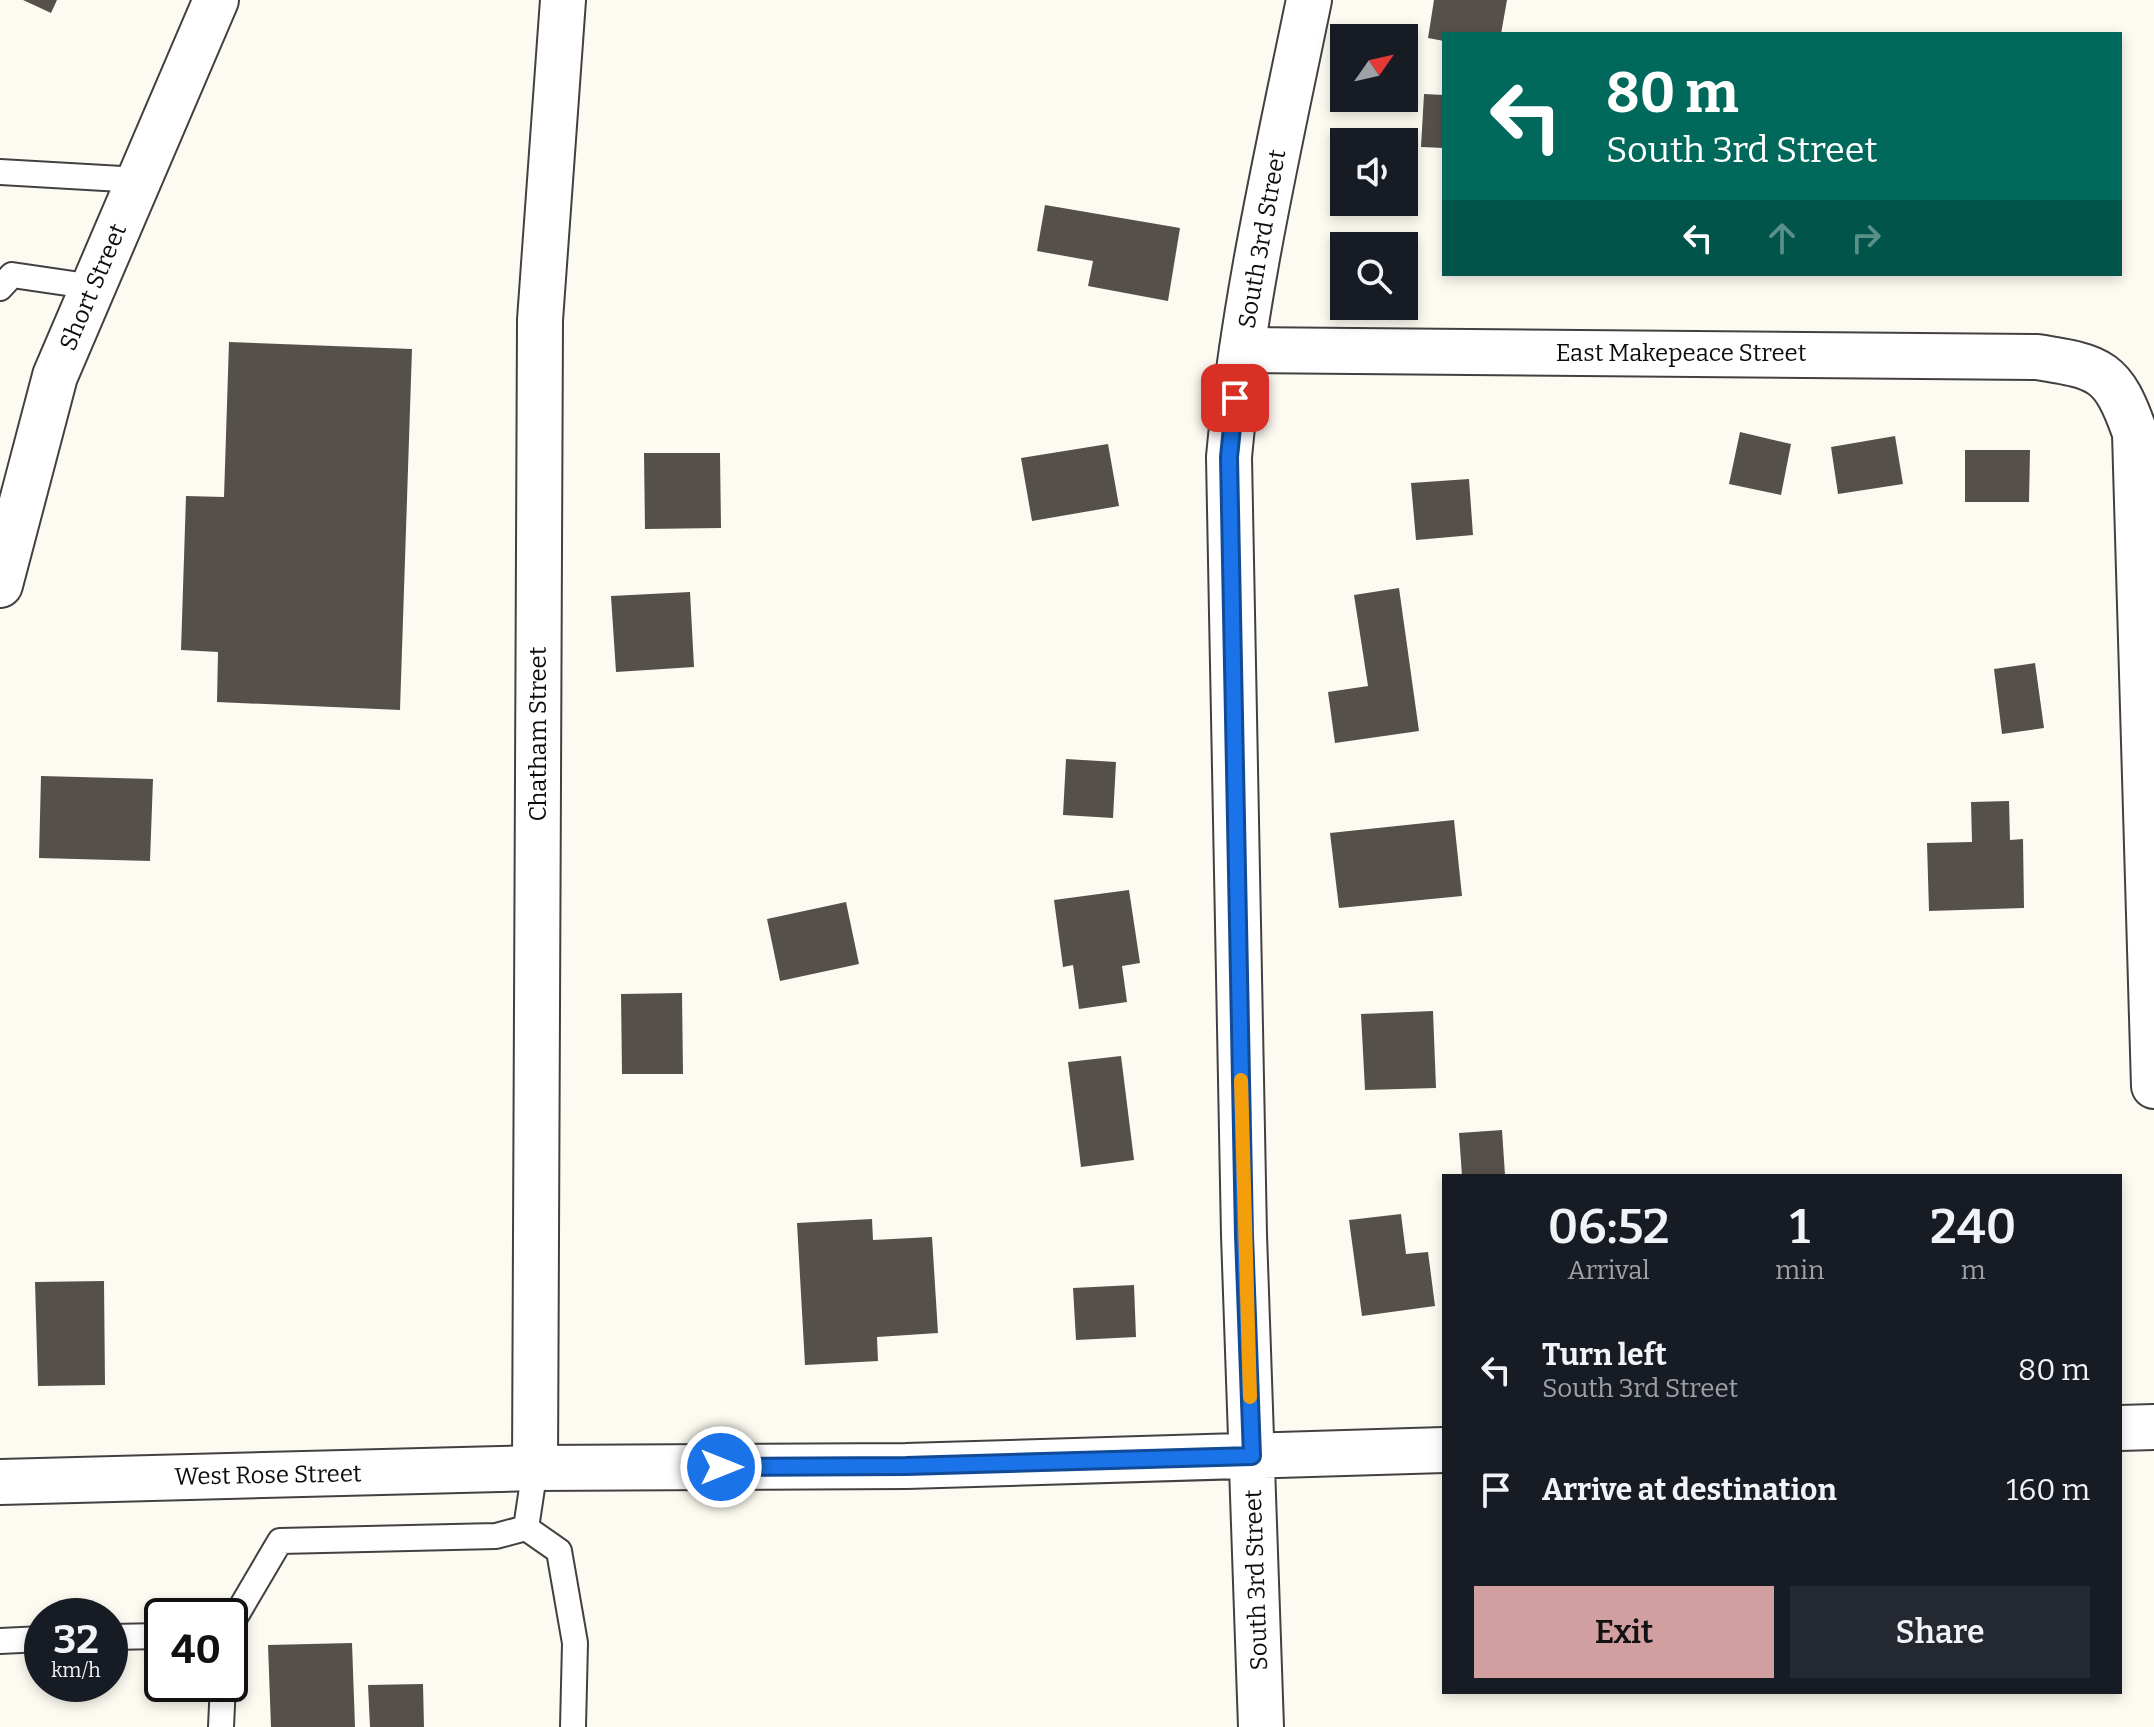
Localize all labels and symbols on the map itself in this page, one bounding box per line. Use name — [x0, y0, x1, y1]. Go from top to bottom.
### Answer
north arrow — [1330, 24, 1418, 112]
street label: South 3rd Street — [1232, 147, 1292, 331]
street label: Short Street — [54, 219, 132, 355]
street label: East Makepeace Street — [1556, 339, 1807, 367]
pin — [1201, 364, 1269, 432]
street label: Chatham Street — [524, 646, 552, 821]
position arrow — [679, 1425, 763, 1509]
street label: West Rose Street — [174, 1459, 362, 1491]
street label: South 3rd Street — [1239, 1489, 1273, 1671]
speed limit sign: 40 — [144, 1598, 248, 1702]

